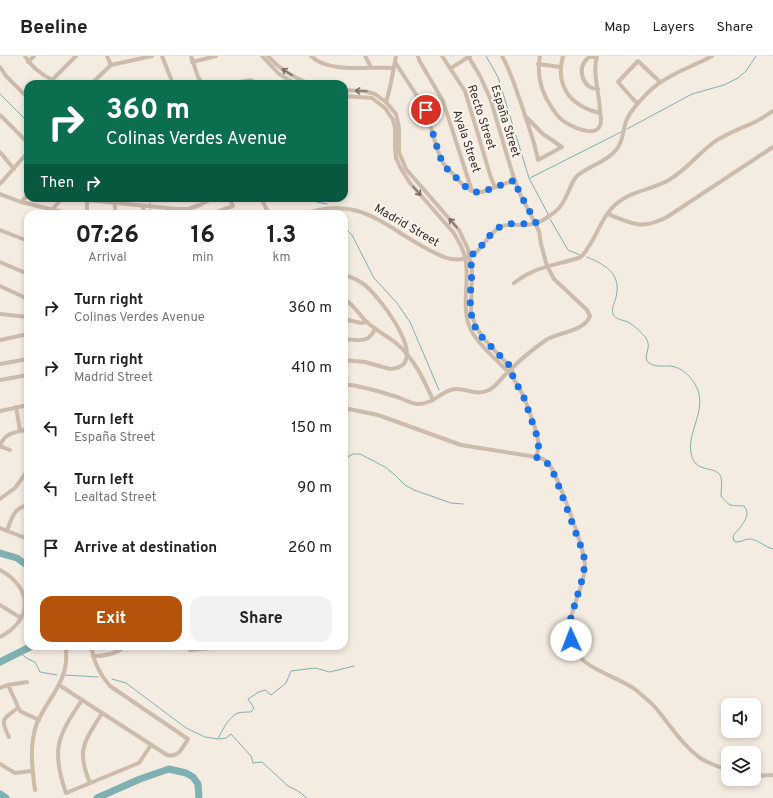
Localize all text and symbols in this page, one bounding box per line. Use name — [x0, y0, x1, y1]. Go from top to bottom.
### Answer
text: Beeline — [20, 16, 88, 40]
text: Map — [604, 19, 630, 36]
text: Layers — [652, 19, 694, 36]
text: Share — [716, 19, 753, 36]
one-way arrow — [282, 68, 293, 77]
street label: Recto Street — [463, 83, 499, 152]
street label: España Street — [486, 83, 524, 159]
one-way arrow — [355, 88, 368, 95]
text: 360 m — [106, 93, 190, 129]
pin — [409, 93, 443, 127]
icon: right — [40, 96, 92, 148]
icon: arrive — [415, 99, 437, 121]
street label: Ayala Street — [448, 108, 484, 175]
text: Colinas Verdes Avenue — [106, 128, 287, 151]
icon: right — [82, 172, 104, 194]
text: Then — [40, 174, 74, 193]
one-way arrow — [413, 186, 422, 196]
street label: Madrid Street — [371, 201, 442, 251]
one-way arrow — [448, 218, 457, 228]
text: 07:26 — [76, 221, 139, 251]
text: 16 — [191, 221, 215, 251]
text: 1.3 — [267, 221, 296, 251]
text: Arrival — [88, 250, 127, 266]
text: min — [192, 250, 214, 266]
text: km — [272, 250, 290, 266]
text: Turn right — [74, 291, 143, 310]
icon: right — [40, 297, 62, 319]
text: 360 m — [288, 299, 332, 318]
text: Colinas Verdes Avenue — [74, 310, 205, 326]
text: Turn right — [74, 351, 143, 370]
icon: right — [40, 357, 62, 379]
text: 410 m — [291, 359, 332, 378]
text: Madrid Street — [74, 370, 153, 386]
text: Turn left — [74, 411, 134, 430]
icon: left — [40, 417, 62, 439]
text: 150 m — [291, 419, 332, 438]
text: España Street — [74, 430, 155, 446]
text: Turn left — [74, 471, 134, 490]
icon: left — [40, 477, 62, 499]
text: 90 m — [297, 479, 332, 498]
text: Lealtad Street — [74, 490, 156, 506]
icon: arrive — [40, 537, 62, 559]
text: Arrive at destination — [74, 539, 217, 558]
text: 260 m — [288, 539, 332, 558]
button: Exit — [40, 596, 182, 642]
button: Share — [190, 596, 332, 642]
position arrow — [550, 619, 592, 661]
map controls — [721, 698, 761, 786]
button: sound — [721, 698, 761, 738]
button: layers — [721, 746, 761, 786]

